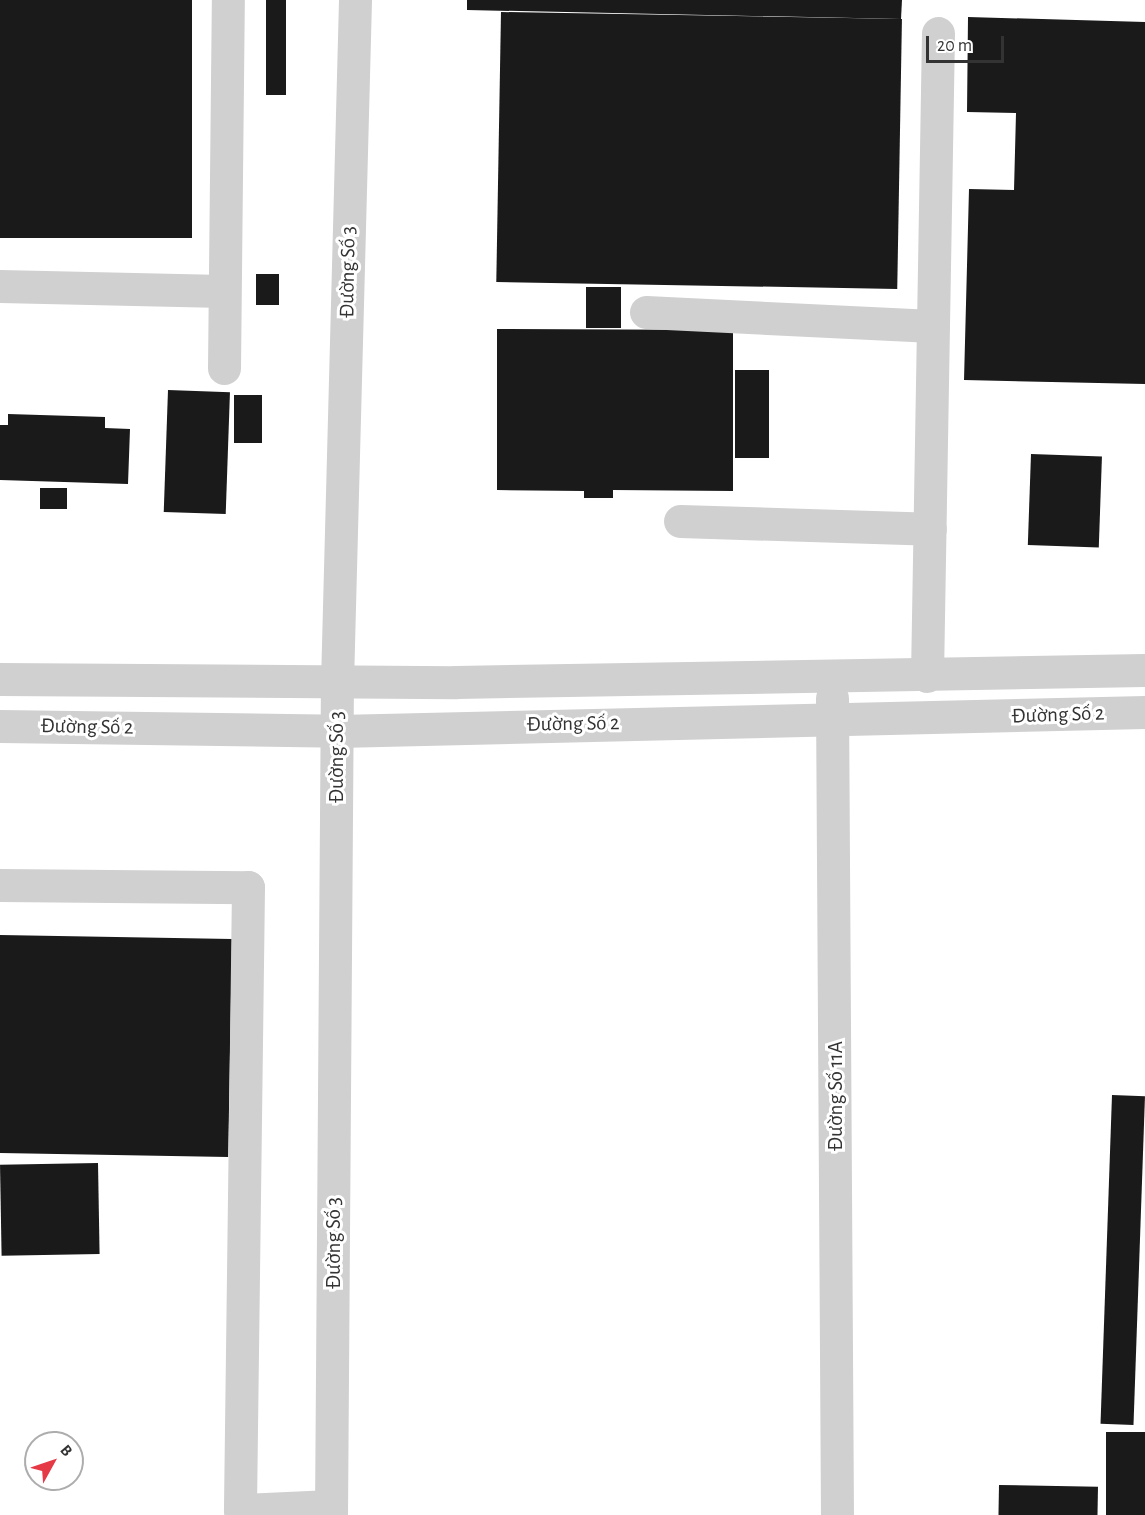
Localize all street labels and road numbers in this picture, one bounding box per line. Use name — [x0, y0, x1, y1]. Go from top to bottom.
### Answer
street label: Đường Số 3 — [335, 226, 361, 318]
street label: Đường Số 2 — [1011, 701, 1105, 729]
street label: Đường Số 3 — [324, 711, 350, 803]
street label: Đường Số 2 — [526, 711, 620, 737]
street label: Đường Số 2 — [40, 714, 134, 740]
street label: Đường Số 11A — [823, 1041, 849, 1151]
street label: Đường Số 3 — [321, 1197, 347, 1289]

